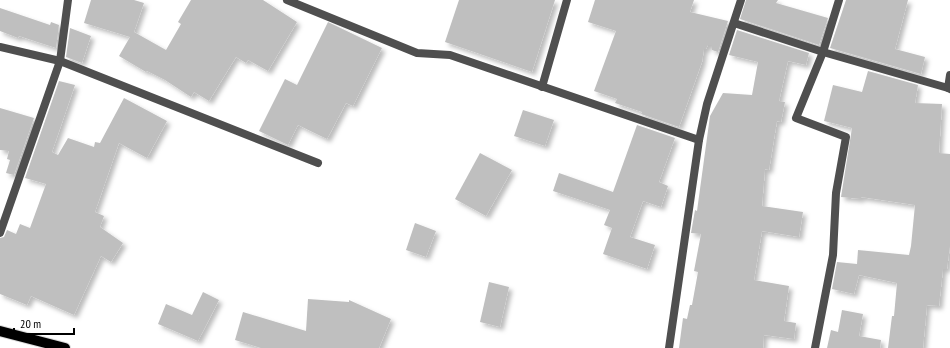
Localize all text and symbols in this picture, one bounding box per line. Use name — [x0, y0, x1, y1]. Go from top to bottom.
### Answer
scale bar — [14, 310, 74, 336]
text: 20 m — [20, 316, 41, 331]

